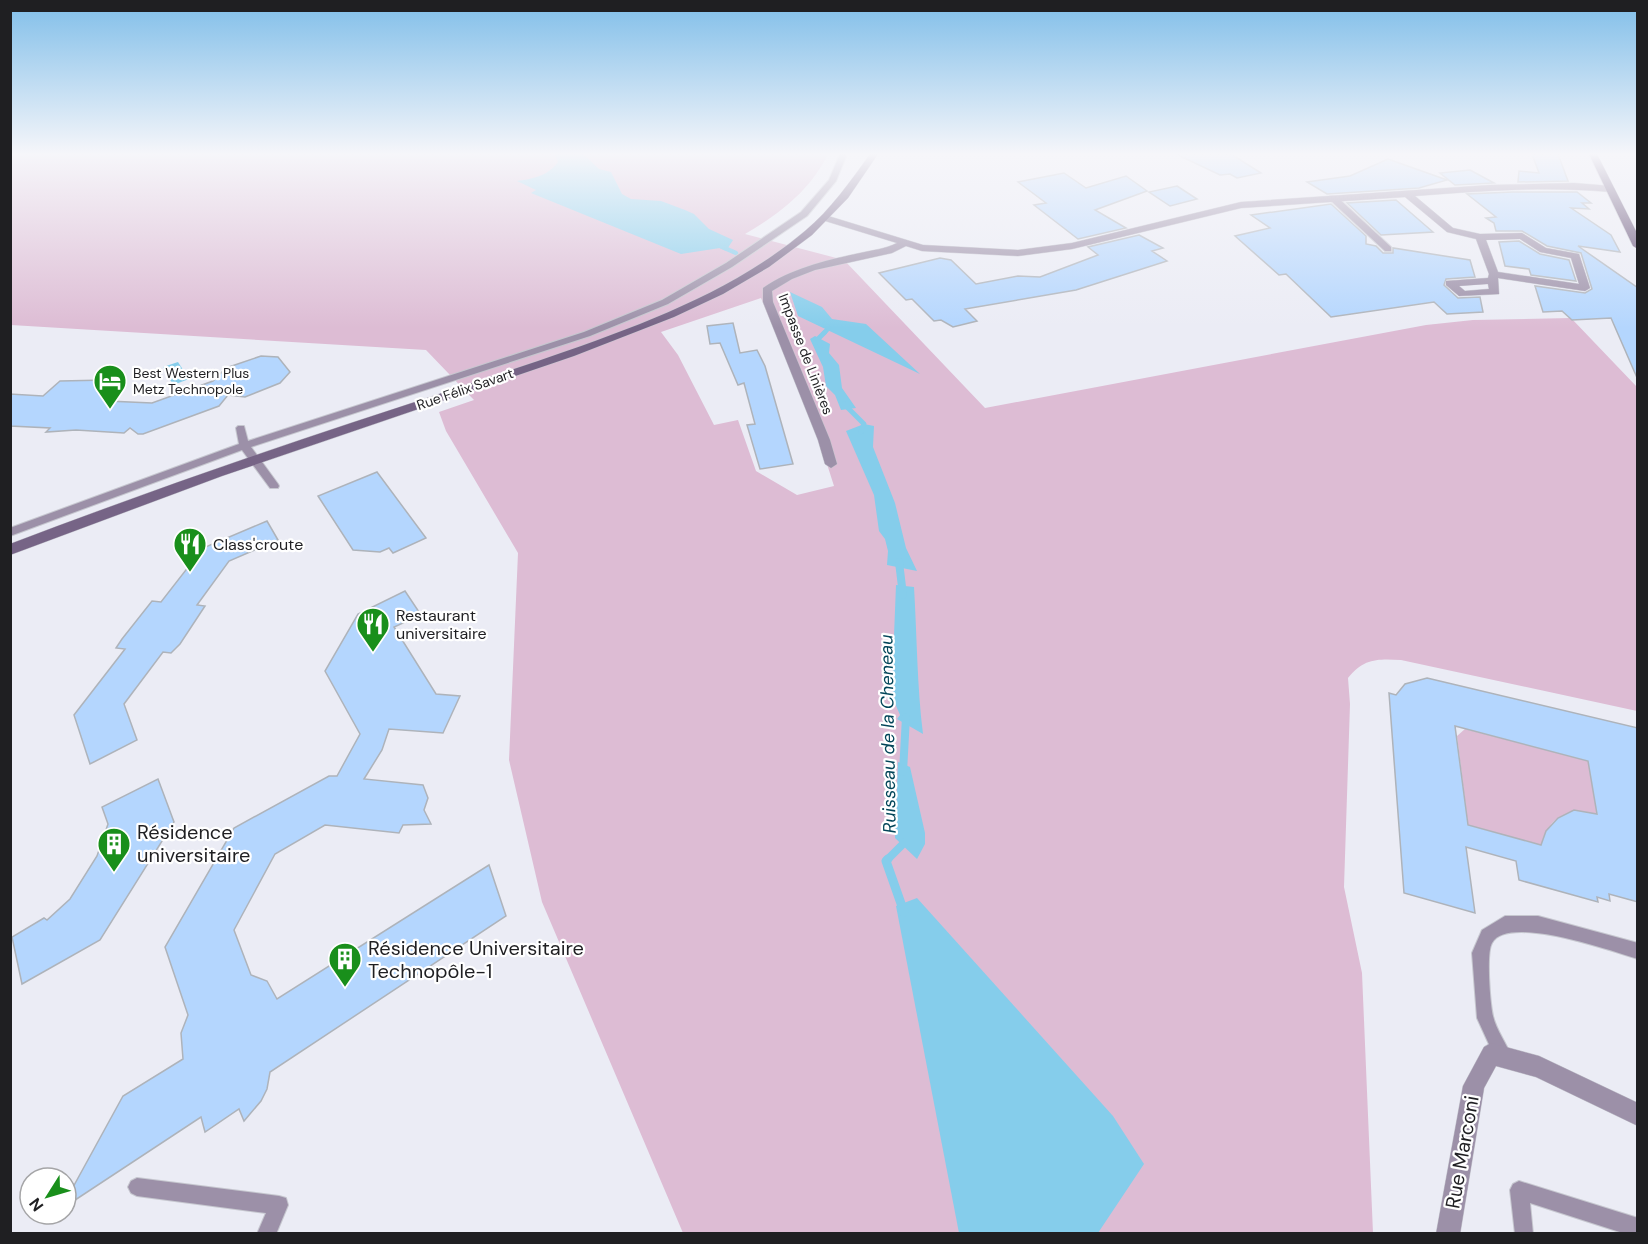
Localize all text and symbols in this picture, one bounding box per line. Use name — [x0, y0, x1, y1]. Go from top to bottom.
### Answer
street label: Impasse de Linières — [775, 291, 837, 417]
hotel icon: Best Western Plus Metz Technopole — [92, 363, 128, 410]
place label: Best Western Plus Metz Technopole — [133, 364, 249, 398]
street label: Rue Félix Savart — [414, 364, 516, 414]
restaurant icon: Class'croute — [172, 526, 208, 573]
place label: Class'croute — [213, 534, 303, 555]
place label: Restaurant universitaire — [396, 605, 487, 644]
restaurant icon: Restaurant universitaire — [355, 606, 391, 653]
water label: Ruisseau de la Cheneau — [874, 634, 902, 834]
place label: Résidence universitaire — [137, 819, 250, 868]
building icon: Résidence universitaire — [96, 826, 132, 873]
place label: Résidence Universitaire Technopôle-1 — [368, 935, 584, 984]
building icon: Résidence Universitaire Technopôle-1 — [327, 941, 363, 988]
street label: Rue Marconi — [1439, 1093, 1485, 1211]
north arrow — [18, 1166, 78, 1226]
text: N — [25, 1194, 48, 1216]

